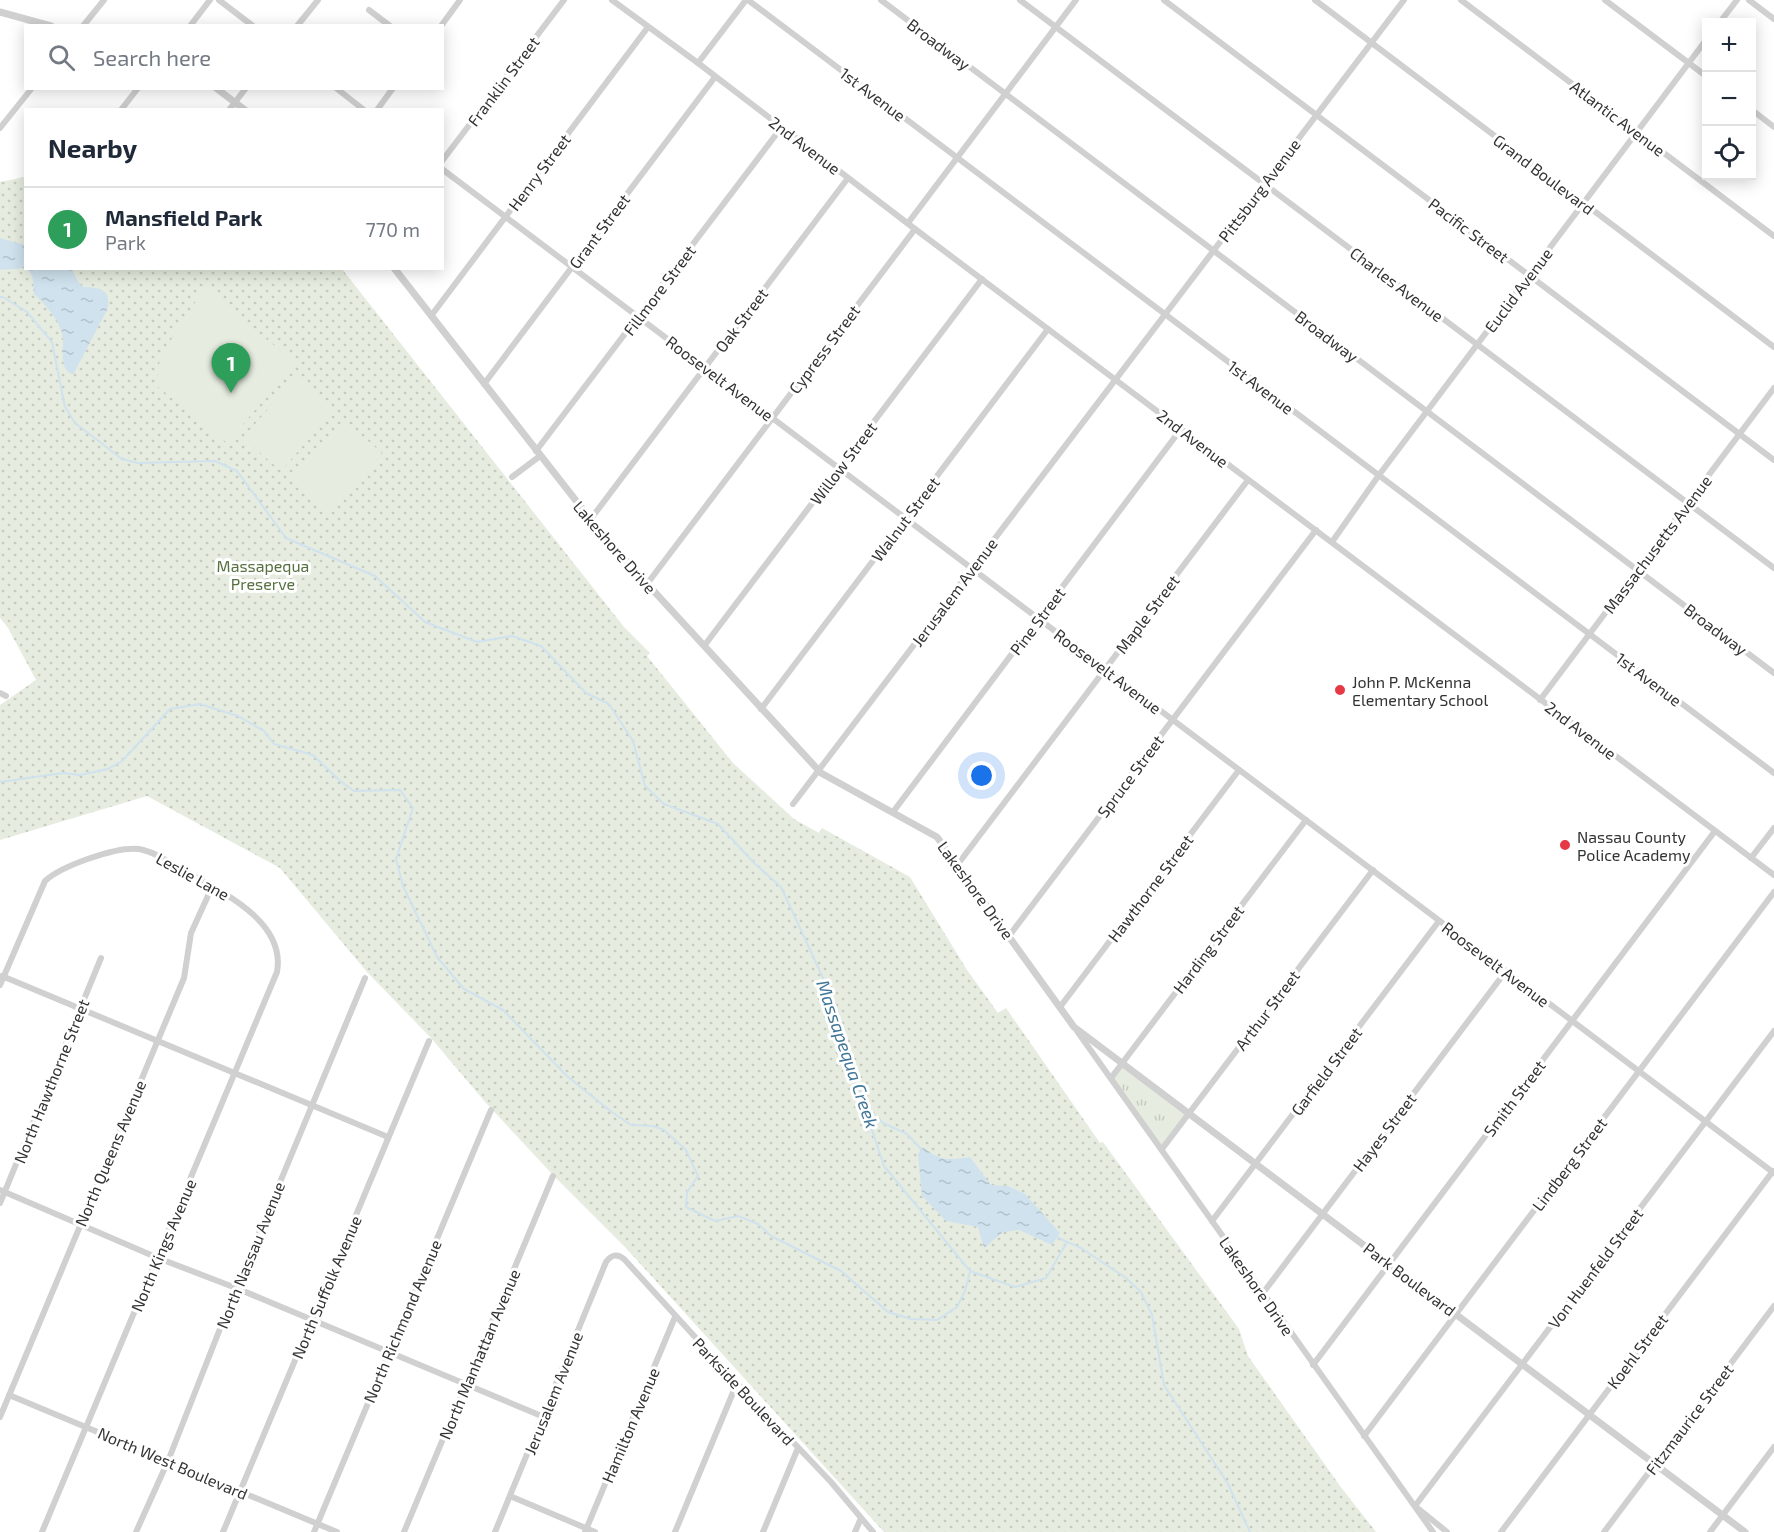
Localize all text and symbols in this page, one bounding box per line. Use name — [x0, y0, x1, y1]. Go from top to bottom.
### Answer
street label: Broadway — [904, 14, 975, 74]
map controls — [1702, 18, 1756, 180]
button: + — [1702, 18, 1756, 72]
search box — [24, 24, 444, 90]
street label: Franklin Street — [463, 33, 543, 129]
icon: search — [45, 41, 78, 74]
text: Search here — [93, 44, 211, 70]
street label: 1st Avenue — [836, 63, 910, 125]
button: − — [1702, 72, 1756, 126]
street label: Atlantic Avenue — [1567, 76, 1669, 160]
street label: 2nd Avenue — [766, 112, 844, 178]
button: locate — [1702, 126, 1756, 180]
street label: Henry Street — [504, 130, 574, 214]
street label: Grand Boulevard — [1490, 130, 1598, 218]
text: Nearby — [48, 132, 137, 163]
street label: Pittsburg Avenue — [1214, 135, 1304, 245]
street label: Grant Street — [565, 190, 633, 272]
street label: Pacific Street — [1425, 194, 1513, 266]
text: Mansfield Park — [105, 204, 263, 230]
text: 1 — [63, 217, 72, 241]
text: 770 m — [365, 217, 420, 241]
text: Park — [105, 230, 146, 254]
street label: Fillmore Street — [619, 241, 699, 339]
street label: Charles Avenue — [1347, 243, 1447, 325]
street label: Euclid Avenue — [1480, 244, 1556, 336]
street label: Oak Street — [711, 284, 771, 356]
street label: Cypress Street — [785, 301, 863, 397]
street label: Broadway — [1292, 306, 1363, 366]
street label: Roosevelt Avenue — [663, 332, 777, 424]
pin: 1 — [212, 344, 250, 393]
street label: 1st Avenue — [1224, 356, 1298, 418]
street label: 2nd Avenue — [1154, 405, 1232, 471]
street label: Willow Street — [806, 418, 880, 508]
street label: Massachusetts Avenue — [1599, 471, 1715, 617]
street label: Walnut Street — [867, 473, 943, 565]
street label: Lakeshore Drive — [570, 497, 660, 597]
street label: Jerusalem Avenue — [907, 534, 1001, 650]
park label: Massapequa Preserve — [217, 556, 309, 593]
street label: Maple Street — [1111, 571, 1183, 657]
street label: Pine Street — [1006, 584, 1068, 658]
street label: Broadway — [1681, 599, 1752, 659]
street label: Roosevelt Avenue — [1051, 625, 1165, 717]
street label: 1st Avenue — [1612, 648, 1686, 710]
place label: John P. McKenna Elementary School — [1352, 672, 1488, 709]
marker: John P. McKenna Elementary School — [1333, 683, 1347, 697]
street label: 2nd Avenue — [1542, 697, 1620, 763]
street label: Spruce Street — [1093, 731, 1167, 821]
your location — [967, 761, 996, 790]
place label: Nassau County Police Academy — [1577, 827, 1691, 864]
street label: Hawthorne Street — [1103, 831, 1197, 945]
street label: Lakeshore Drive — [934, 837, 1018, 943]
marker: Nassau County Police Academy — [1558, 838, 1572, 852]
street label: Leslie Lane — [153, 848, 233, 904]
street label: Harding Street — [1169, 901, 1247, 997]
street label: Roosevelt Avenue — [1439, 918, 1553, 1010]
street label: Arthur Street — [1231, 966, 1303, 1054]
water label: Massapequa Creek — [812, 977, 884, 1131]
street label: North Hawthorne Street — [9, 996, 93, 1166]
street label: Garfield Street — [1287, 1023, 1365, 1119]
street label: Smith Street — [1479, 1056, 1549, 1140]
street label: North Queens Avenue — [71, 1077, 150, 1229]
street label: Hayes Street — [1349, 1089, 1419, 1175]
street label: Lindberg Street — [1528, 1114, 1610, 1214]
street label: North Kings Avenue — [126, 1176, 200, 1314]
street label: North Nassau Avenue — [212, 1179, 288, 1331]
street label: Von Huenfeld Street — [1544, 1204, 1646, 1332]
street label: North Suffolk Avenue — [287, 1213, 365, 1361]
street label: Lakeshore Drive — [1216, 1233, 1298, 1339]
street label: North Richmond Avenue — [359, 1237, 445, 1405]
street label: Park Boulevard — [1360, 1238, 1460, 1320]
street label: North Manhattan Avenue — [435, 1266, 523, 1442]
street label: Koehl Street — [1603, 1310, 1671, 1392]
street label: Jerusalem Avenue — [520, 1329, 586, 1457]
street label: Parkside Boulevard — [689, 1333, 799, 1449]
street label: Fitzmaurice Street — [1641, 1360, 1737, 1478]
street label: Hamilton Avenue — [597, 1364, 663, 1486]
street label: North West Boulevard — [95, 1423, 251, 1503]

